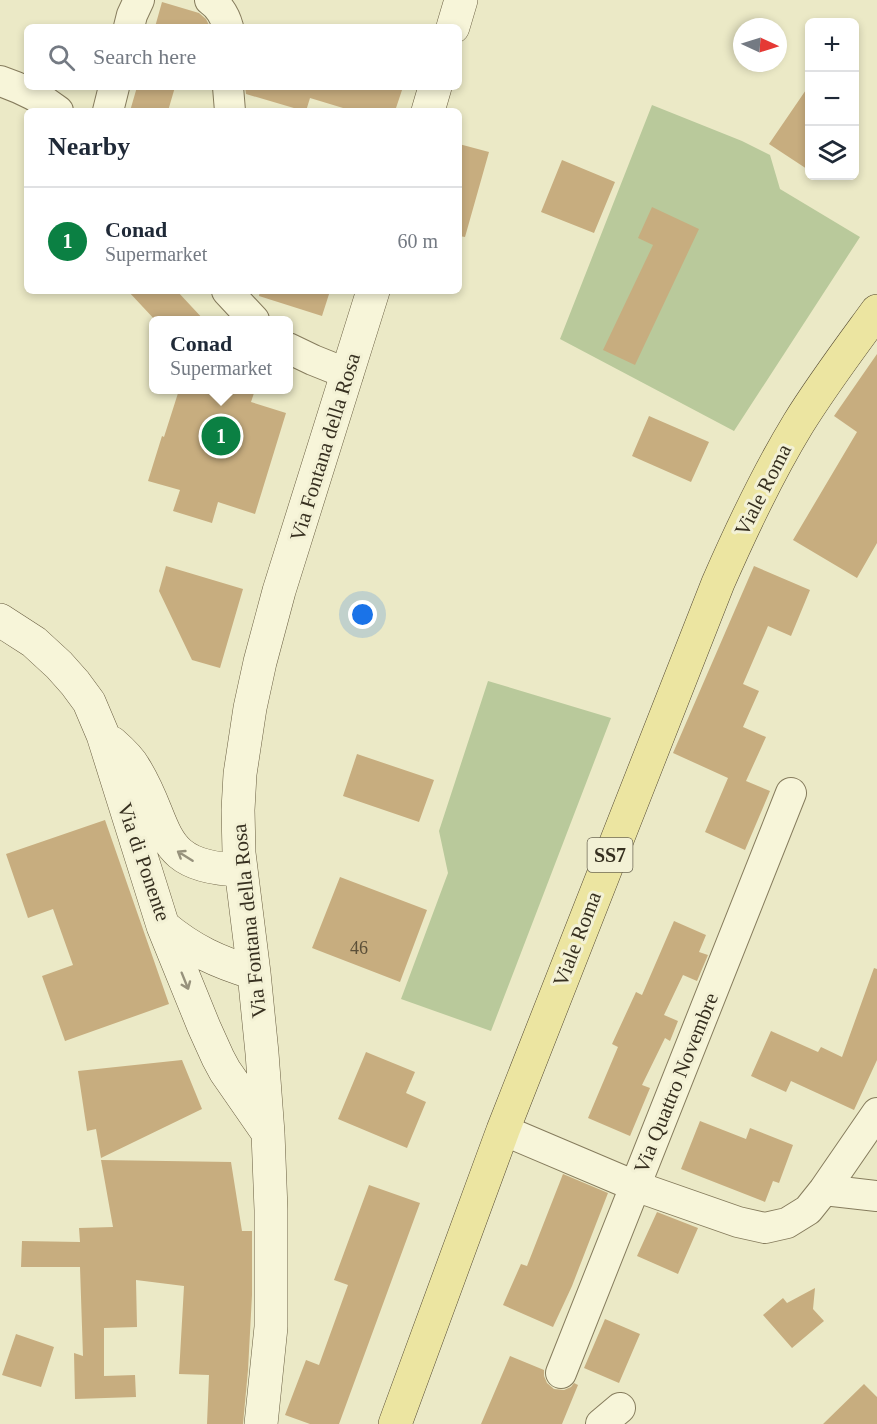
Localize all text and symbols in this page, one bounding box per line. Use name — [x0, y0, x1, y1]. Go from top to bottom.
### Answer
north arrow — [733, 18, 787, 72]
map controls — [805, 18, 859, 180]
button: + — [805, 18, 859, 72]
search box — [24, 24, 462, 90]
icon: search — [45, 41, 78, 74]
text: Search here — [93, 44, 196, 69]
button: − — [805, 72, 859, 126]
button: layers — [805, 126, 859, 180]
text: Nearby — [48, 132, 130, 161]
text: Conad — [105, 217, 167, 242]
text: 1 — [63, 230, 73, 252]
text: 60 m — [397, 230, 438, 252]
text: Supermarket — [105, 243, 207, 265]
popup — [149, 316, 293, 394]
text: Conad — [170, 331, 232, 356]
street label: Via Fontana della Rosa — [285, 349, 365, 544]
text: Supermarket — [170, 357, 272, 379]
pin: 1 — [202, 414, 240, 458]
street label: Viale Roma — [730, 440, 797, 540]
your location — [348, 600, 377, 629]
street label: Via di Ponente — [113, 800, 175, 924]
street label: Via Fontana della Rosa — [227, 822, 271, 1019]
road number: SS7 — [588, 838, 632, 872]
one-way arrow — [177, 850, 194, 862]
street label: Viale Roma — [548, 888, 606, 990]
house number: 46 — [350, 938, 368, 958]
one-way arrow — [180, 971, 191, 989]
street label: Via Quattro Novembre — [629, 989, 723, 1177]

